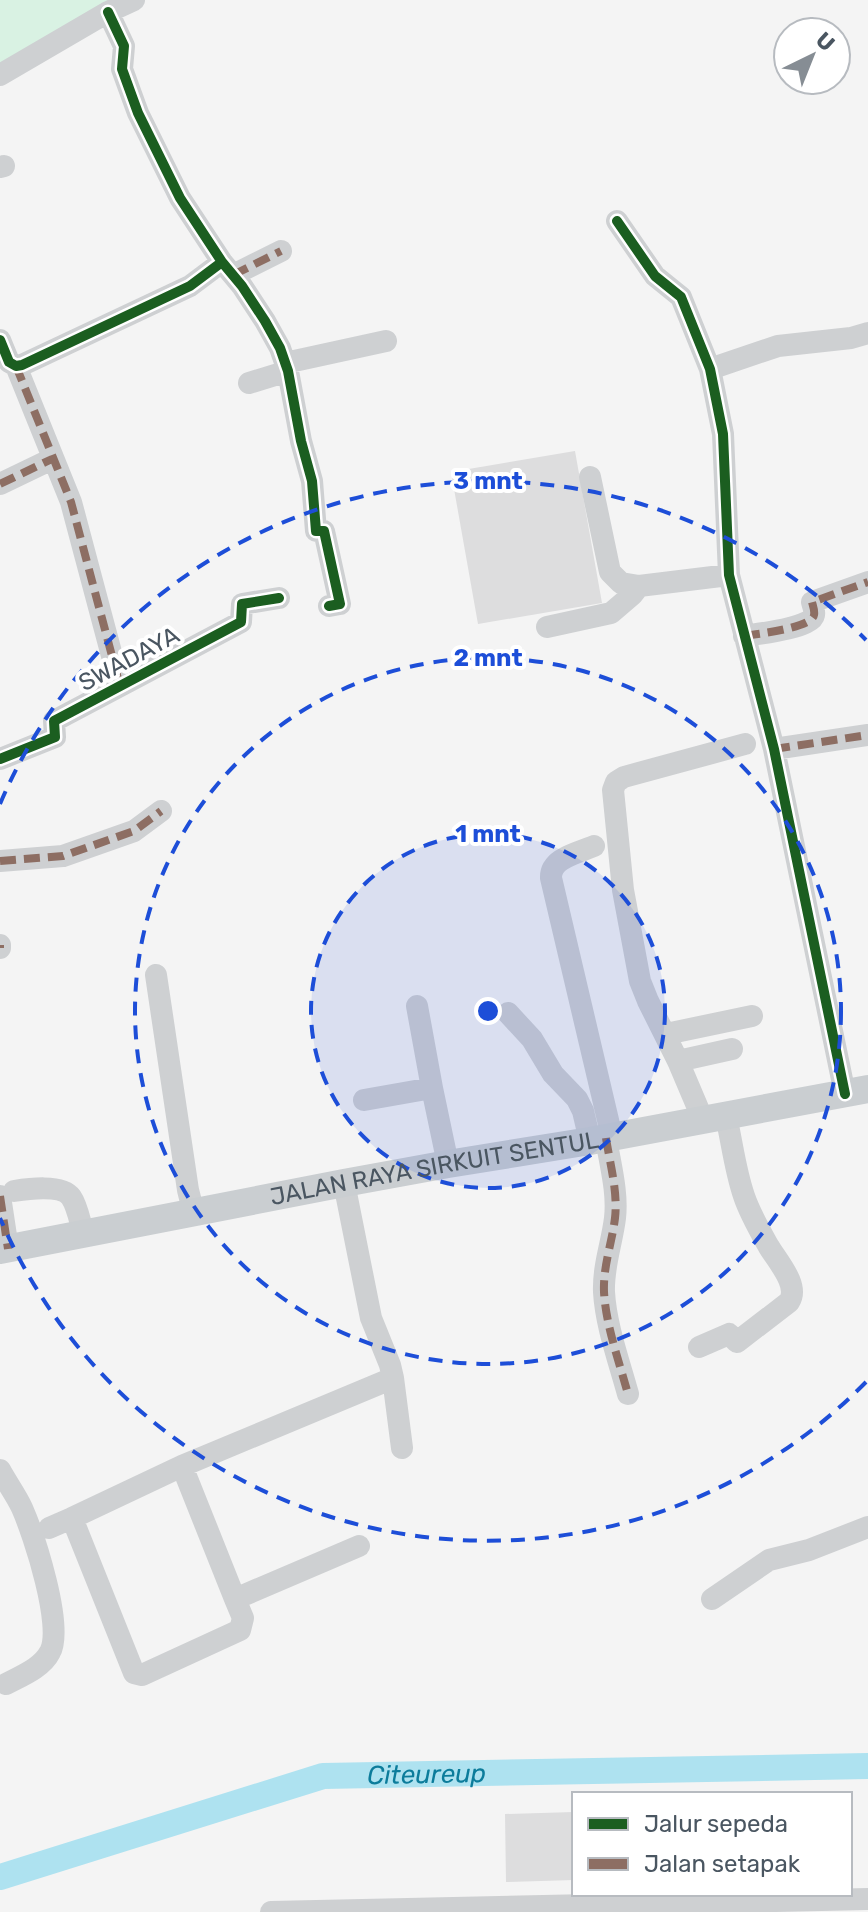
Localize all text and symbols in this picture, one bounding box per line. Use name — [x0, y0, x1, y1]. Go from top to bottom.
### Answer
north arrow — [772, 16, 852, 96]
text: U — [810, 26, 840, 57]
text: 3 mnt — [453, 467, 523, 495]
street label: SWADAYA — [74, 621, 184, 697]
text: 2 mnt — [453, 644, 523, 672]
text: 1 mnt — [455, 820, 521, 848]
centre of rings — [474, 997, 502, 1025]
street label: JALAN RAYA SIRKUIT SENTUL — [268, 1126, 601, 1211]
water label: Citeureup — [367, 1758, 486, 1791]
legend — [572, 1792, 852, 1896]
text: Jalur sepeda — [644, 1810, 788, 1838]
text: Jalan setapak — [644, 1850, 801, 1878]

